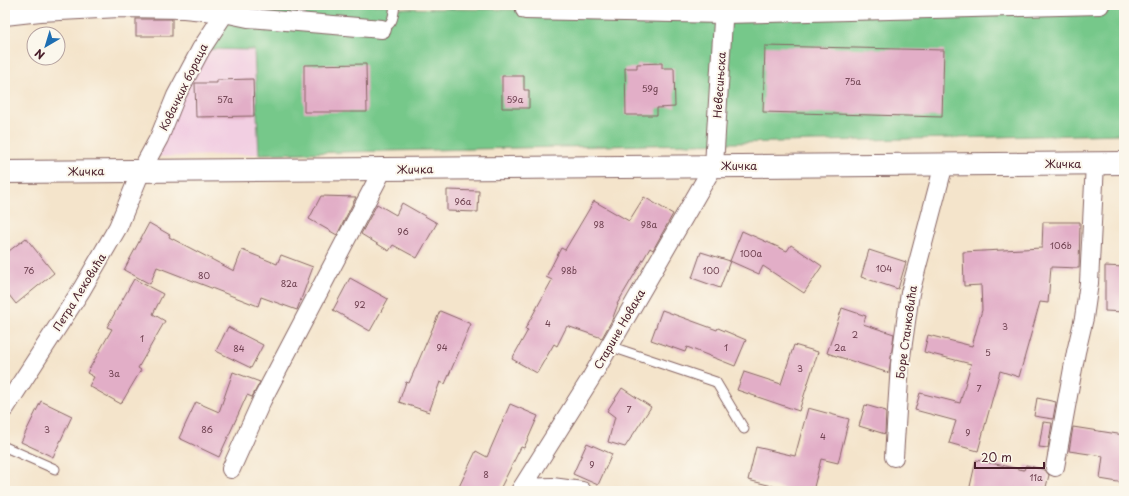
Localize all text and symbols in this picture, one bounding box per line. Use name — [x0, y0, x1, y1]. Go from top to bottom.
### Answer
north arrow — [26, 26, 66, 66]
street label: Ковачких бораца — [154, 40, 212, 134]
text: N — [31, 45, 48, 64]
street label: Невесињска — [708, 51, 730, 119]
house number: 75a — [845, 74, 861, 88]
house number: 59g — [642, 81, 658, 95]
house number: 57a — [217, 92, 233, 106]
house number: 59a — [507, 92, 524, 106]
street label: Жичка — [1045, 155, 1081, 172]
street label: Жичка — [721, 157, 757, 174]
street label: Жичка — [397, 160, 433, 178]
street label: Жичка — [68, 162, 104, 180]
house number: 96a — [454, 194, 472, 208]
house number: 98 — [594, 217, 604, 231]
house number: 98a — [641, 217, 658, 231]
house number: 96 — [397, 224, 409, 238]
house number: 106b — [1050, 238, 1072, 252]
house number: 100a — [740, 246, 762, 260]
street label: Петра Лековића — [48, 250, 110, 334]
house number: 104 — [876, 261, 892, 275]
house number: 76 — [24, 263, 34, 277]
house number: 98b — [561, 263, 577, 277]
house number: 100 — [702, 263, 720, 277]
house number: 80 — [198, 268, 211, 282]
house number: 82a — [281, 276, 298, 290]
street label: Боре Станковића — [891, 284, 921, 380]
street label: Старине Новака — [589, 286, 649, 372]
house number: 92 — [354, 297, 366, 311]
house number: 4 — [545, 316, 551, 330]
house number: 3 — [1002, 319, 1008, 333]
house number: 2 — [852, 327, 858, 341]
house number: 1 — [140, 331, 144, 345]
house number: 94 — [436, 340, 448, 354]
house number: 1 — [724, 340, 728, 354]
house number: 2a — [834, 340, 846, 354]
house number: 84 — [233, 341, 245, 355]
house number: 5 — [985, 345, 991, 359]
house number: 3 — [797, 361, 803, 375]
house number: 3a — [108, 366, 120, 380]
house number: 7 — [976, 381, 982, 395]
house number: 7 — [626, 402, 632, 416]
house number: 3 — [44, 422, 50, 436]
house number: 86 — [201, 422, 213, 436]
house number: 9 — [965, 425, 971, 439]
house number: 4 — [820, 429, 826, 443]
scale bar — [975, 444, 1044, 470]
text: 20 m — [981, 448, 1012, 466]
house number: 9 — [589, 457, 595, 471]
house number: 8 — [483, 467, 489, 481]
house number: 11a — [1029, 470, 1043, 484]

